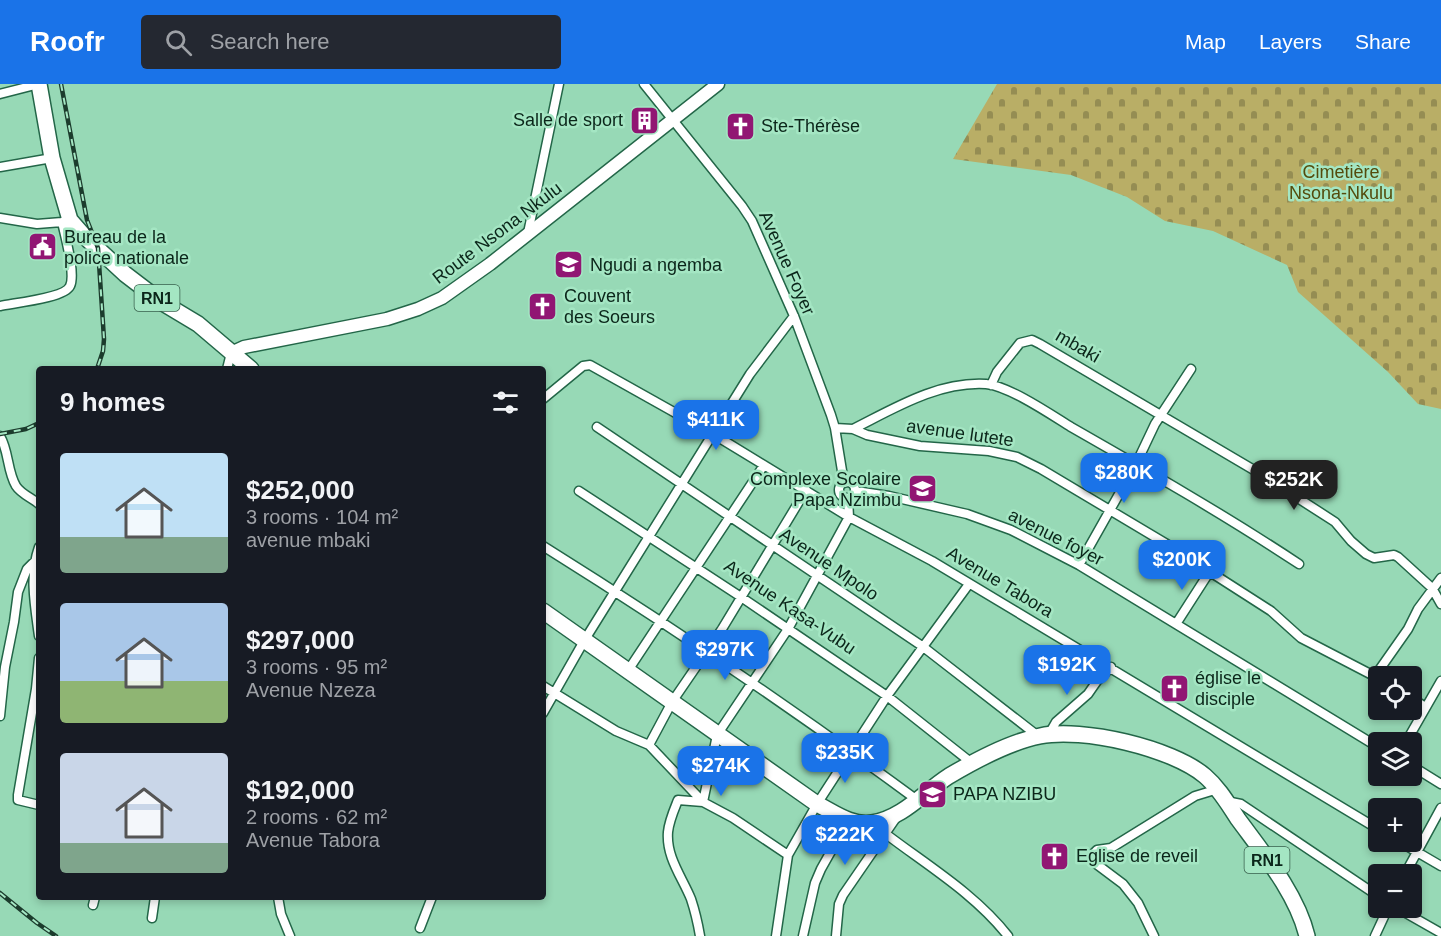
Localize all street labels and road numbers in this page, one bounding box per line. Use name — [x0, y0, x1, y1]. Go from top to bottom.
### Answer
street label: Route Nsona Nkulu — [429, 178, 565, 288]
street label: Avenue Foyer — [755, 208, 819, 318]
road number: RN1 — [134, 285, 180, 311]
street label: mbaki — [1052, 325, 1104, 367]
street label: avenue lutete — [905, 416, 1015, 450]
street label: avenue foyer — [1005, 504, 1107, 570]
street label: Avenue Mpolo — [776, 524, 882, 604]
street label: Avenue Tabora — [943, 542, 1058, 622]
street label: Avenue Kasa-Vubu — [721, 556, 859, 658]
road number: RN1 — [1244, 847, 1290, 873]

